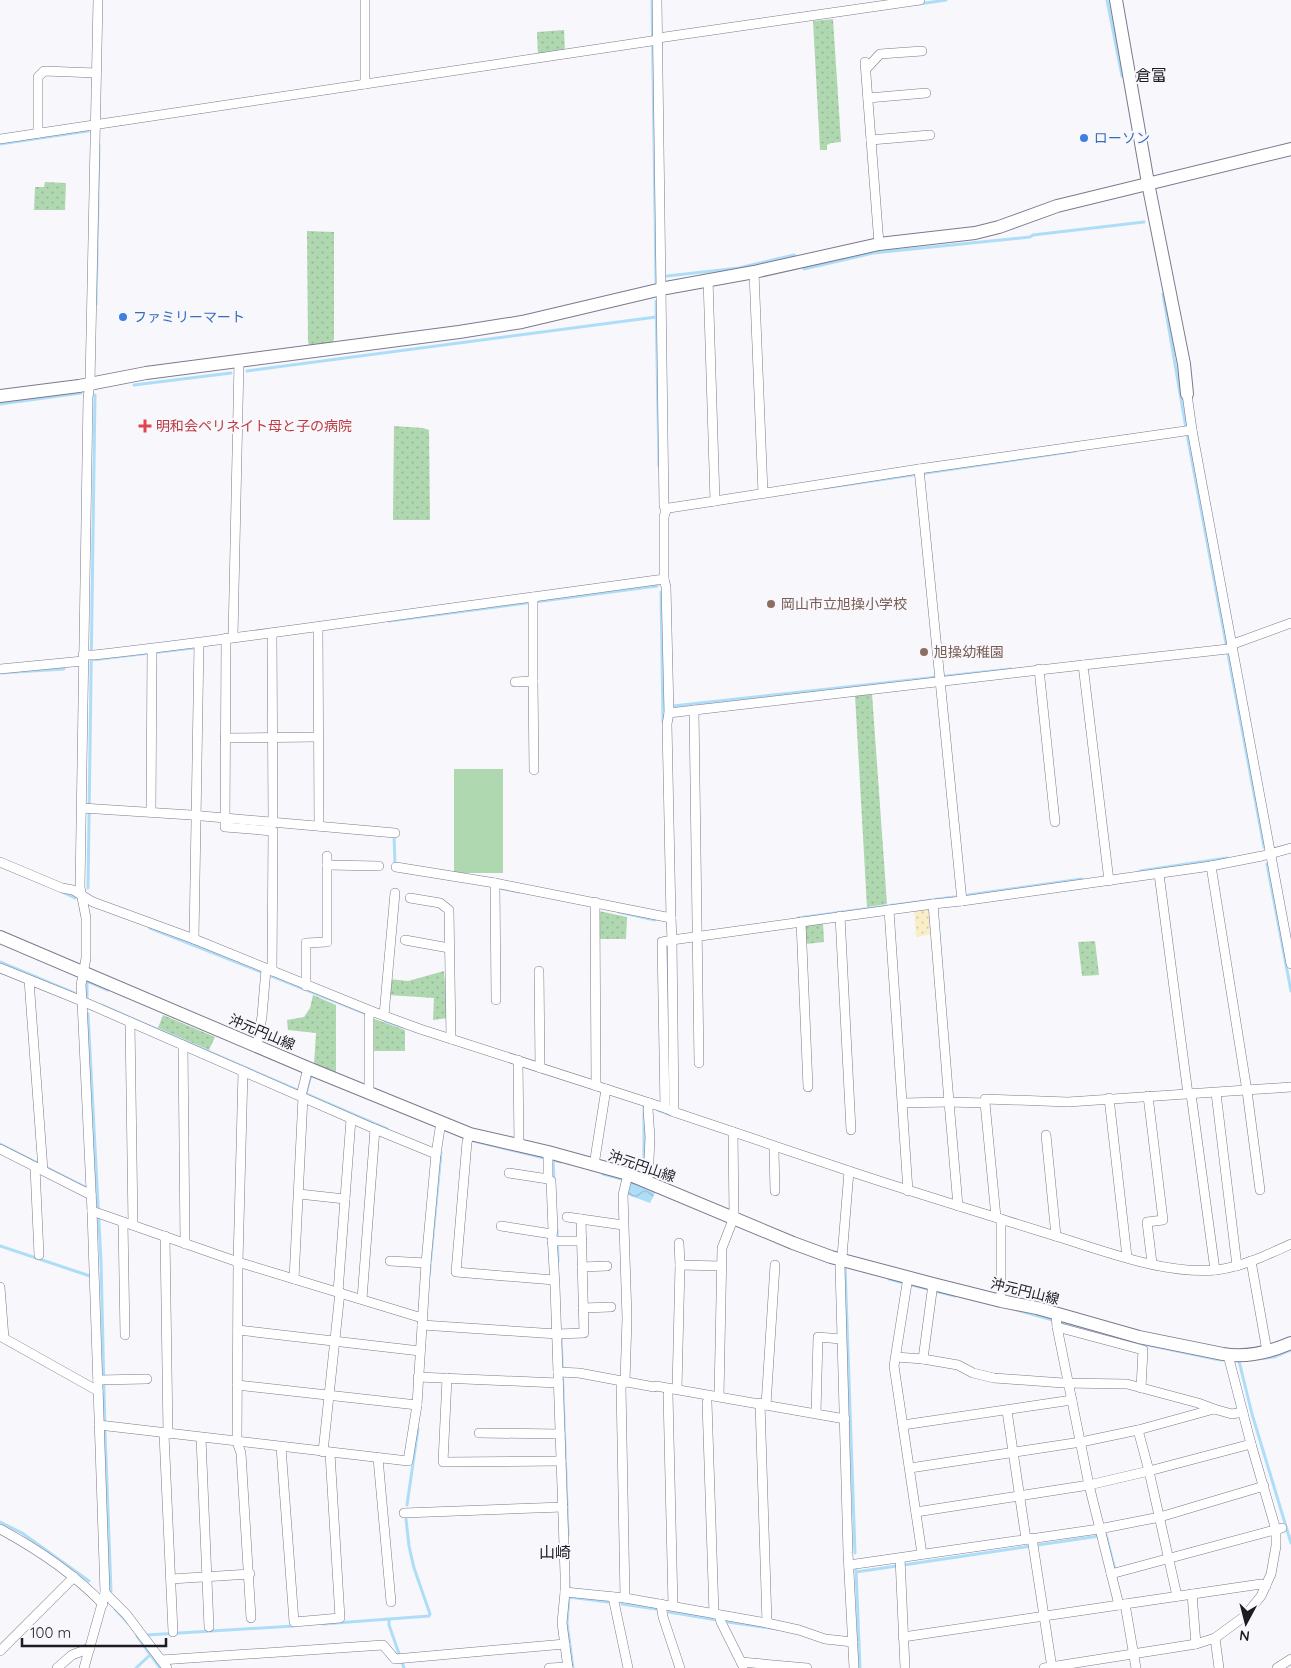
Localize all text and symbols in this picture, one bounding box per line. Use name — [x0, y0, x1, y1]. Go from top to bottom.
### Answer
district label: 倉富 — [1135, 65, 1167, 85]
place label: ローソン — [1094, 129, 1150, 147]
marker: ローソン — [1078, 132, 1090, 144]
place label: ファミリーマート — [133, 308, 245, 326]
marker: ファミリーマート — [117, 311, 129, 323]
place label: 明和会ペリネイト母と子の病院 — [156, 417, 352, 435]
marker: 明和会ペリネイト母と子の病院 — [138, 419, 152, 433]
place label: 岡山市立旭操小学校 — [781, 595, 907, 613]
marker: 岡山市立旭操小学校 — [765, 598, 777, 610]
place label: 旭操幼稚園 — [934, 643, 1004, 661]
marker: 旭操幼稚園 — [918, 646, 930, 658]
street label: 沖元円山線 — [226, 1010, 298, 1054]
street label: 沖元円山線 — [606, 1146, 678, 1186]
street label: 沖元円山線 — [989, 1274, 1061, 1308]
district label: 山崎 — [539, 1542, 571, 1562]
north arrow — [1221, 1598, 1271, 1648]
scale bar — [22, 1616, 166, 1648]
text: 100 m — [30, 1623, 71, 1642]
text: N — [1238, 1626, 1251, 1645]

